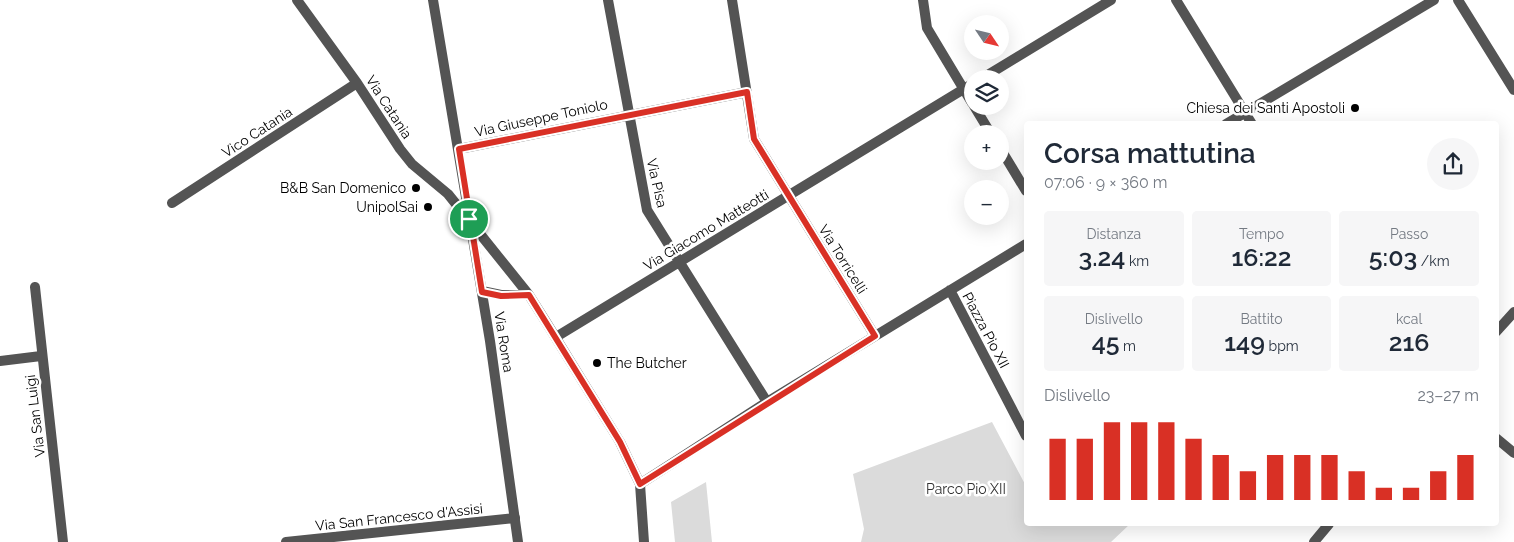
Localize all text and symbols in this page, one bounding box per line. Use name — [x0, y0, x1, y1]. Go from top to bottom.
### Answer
north arrow — [964, 15, 1009, 60]
map controls — [964, 15, 1009, 225]
button: layers — [964, 70, 1009, 115]
street label: Via Catania — [363, 72, 415, 142]
street label: Via Giuseppe Toniolo — [473, 96, 609, 140]
place label: Chiesa dei Santi Apostoli — [1186, 100, 1345, 116]
marker: Chiesa dei Santi Apostoli — [1349, 102, 1361, 114]
street label: Vico Catania — [219, 103, 295, 161]
button: + — [964, 125, 1009, 170]
text: Corsa mattutina — [1044, 137, 1256, 170]
button: share — [1427, 138, 1479, 190]
street label: Via Pisa — [644, 157, 670, 209]
text: 07:06 · 9 × 360 m — [1044, 173, 1167, 192]
place label: B&B San Domenico — [280, 180, 406, 196]
button: − — [964, 180, 1009, 225]
marker: B&B San Domenico — [410, 182, 422, 194]
street label: Via Giacomo Matteotti — [641, 186, 771, 274]
pin — [448, 198, 490, 240]
place label: UnipolSai — [356, 199, 418, 215]
marker: UnipolSai — [422, 201, 434, 213]
icon: arrive — [455, 205, 483, 233]
street label: Via Torricelli — [816, 222, 870, 296]
text: Distanza — [1086, 226, 1141, 242]
text: Tempo — [1239, 226, 1284, 242]
text: Passo — [1390, 226, 1428, 242]
text: 3.24 — [1078, 242, 1125, 272]
text: 16:22 — [1232, 242, 1291, 272]
text: 5:03 — [1369, 242, 1417, 272]
text: km — [1125, 253, 1149, 269]
text: /km — [1417, 253, 1450, 269]
street label: Piazza Pio XII — [959, 289, 1013, 371]
street label: Via Roma — [491, 310, 517, 374]
text: Dislivello — [1085, 311, 1143, 327]
text: Battito — [1240, 311, 1283, 327]
text: kcal — [1396, 311, 1422, 327]
text: 45 — [1092, 327, 1120, 357]
text: 149 — [1224, 327, 1265, 357]
text: 216 — [1389, 327, 1430, 357]
text: m — [1120, 338, 1136, 354]
text: bpm — [1265, 338, 1299, 354]
place label: The Butcher — [607, 355, 687, 371]
marker: The Butcher — [591, 357, 603, 369]
street label: Via San Luigi — [22, 374, 48, 458]
text: Dislivello — [1044, 386, 1110, 405]
text: 23–27 m — [1417, 386, 1479, 405]
park label: Parco Pio XII — [926, 481, 1006, 497]
street label: Via San Francesco d'Assisi — [314, 500, 484, 534]

